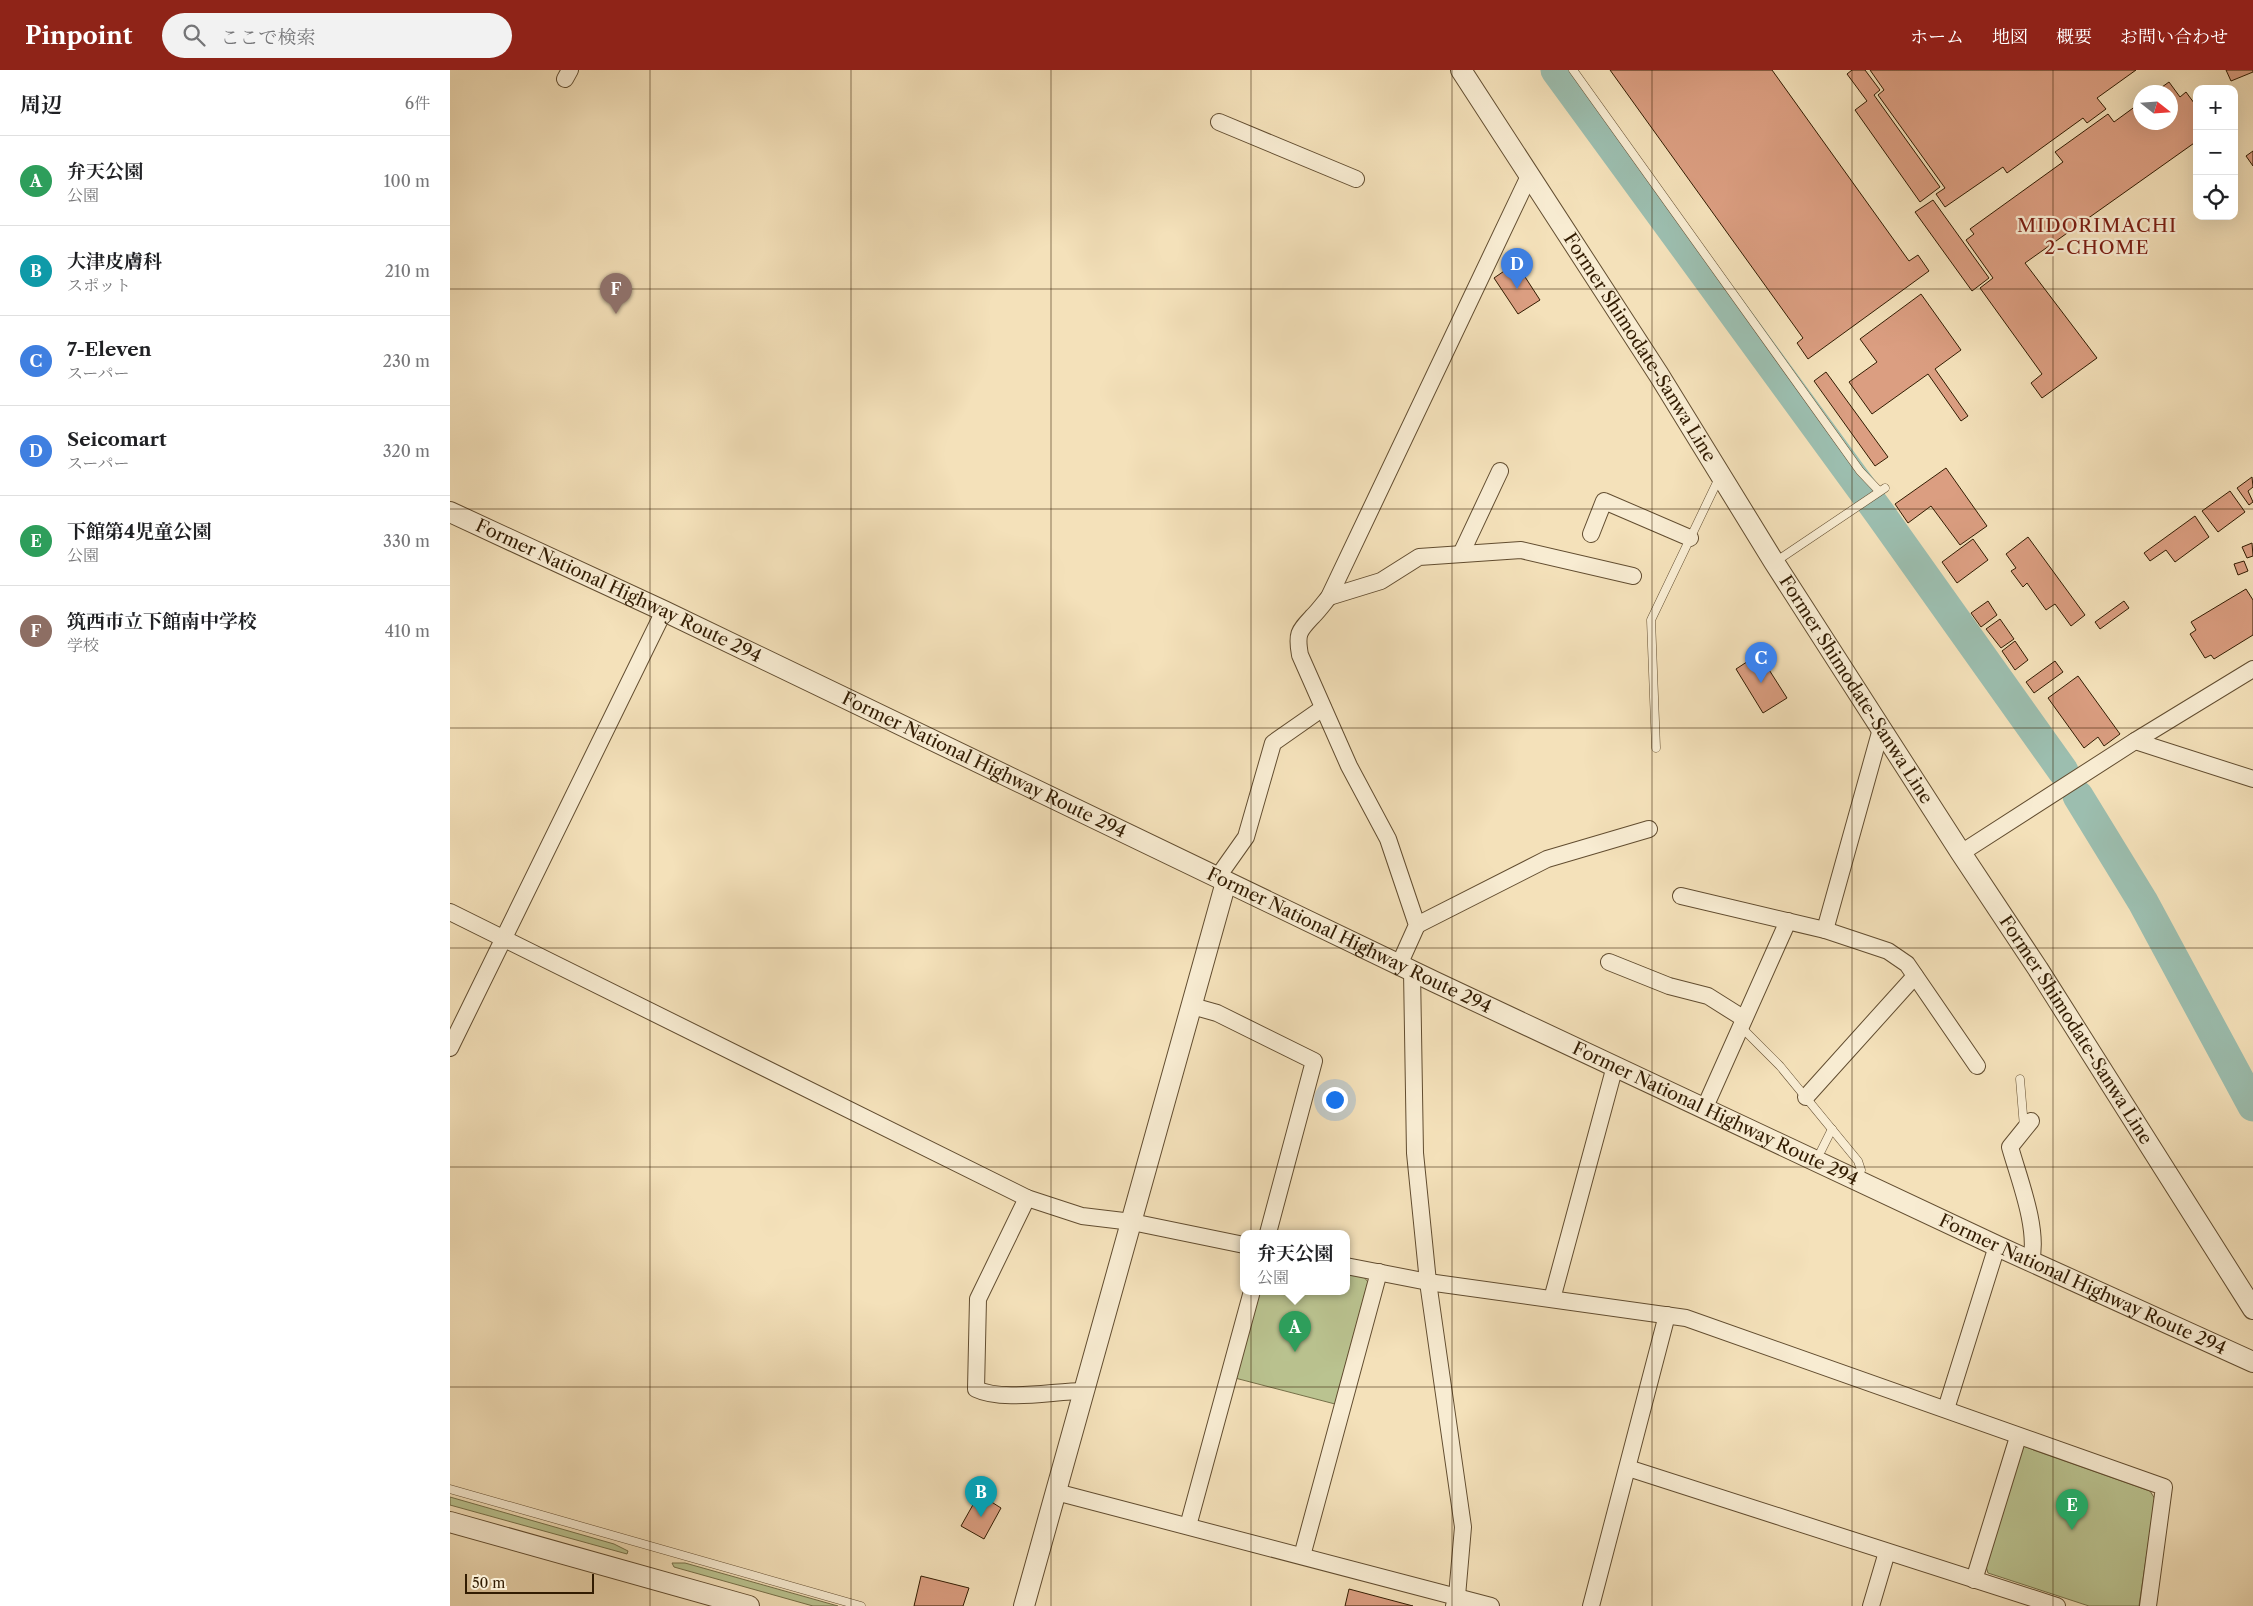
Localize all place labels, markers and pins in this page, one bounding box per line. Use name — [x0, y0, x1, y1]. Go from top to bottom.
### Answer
pin: D — [1501, 248, 1533, 289]
pin: F — [600, 273, 632, 314]
pin: C — [1745, 642, 1777, 683]
pin: A — [1279, 1311, 1311, 1352]
pin: B — [965, 1476, 997, 1517]
pin: E — [2056, 1489, 2088, 1530]

